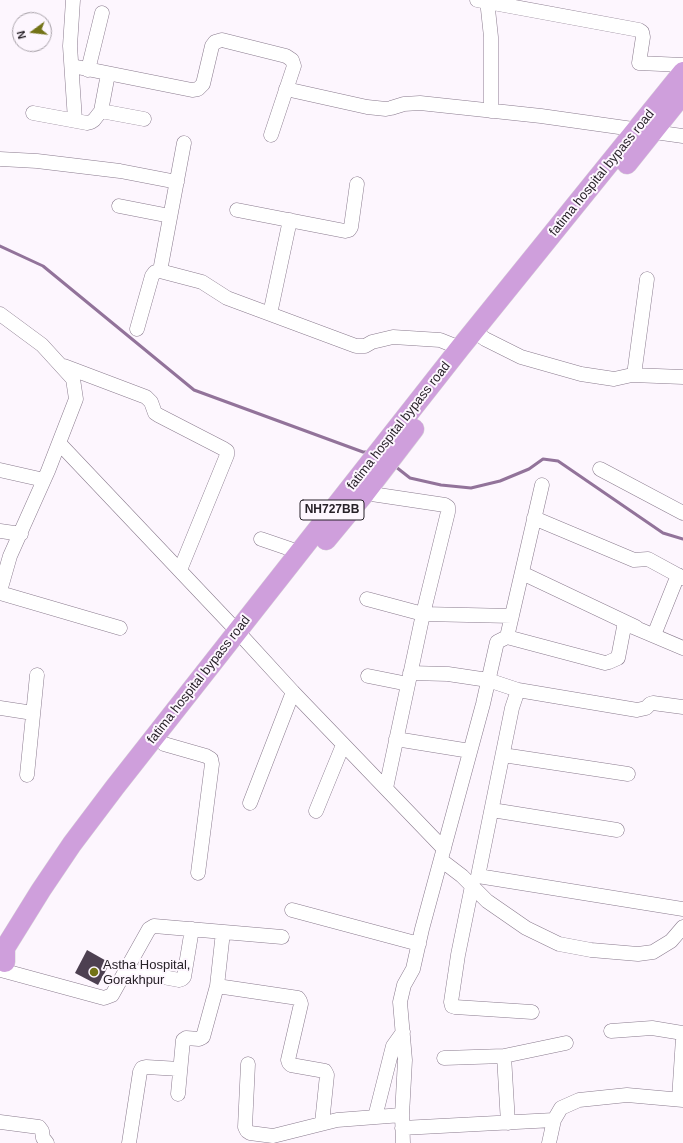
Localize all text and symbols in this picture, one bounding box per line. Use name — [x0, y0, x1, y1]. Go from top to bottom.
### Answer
north arrow — [12, 12, 52, 52]
text: N — [15, 29, 28, 40]
street label: fatima hospital bypass road — [546, 107, 658, 239]
street label: fatima hospital bypass road — [344, 359, 454, 493]
road number: NH727BB — [300, 500, 364, 520]
street label: fatima hospital bypass road — [144, 613, 254, 747]
place label: Astha Hospital, Gorakhpur — [103, 957, 190, 988]
marker: Astha Hospital, Gorakhpur — [88, 966, 100, 978]

